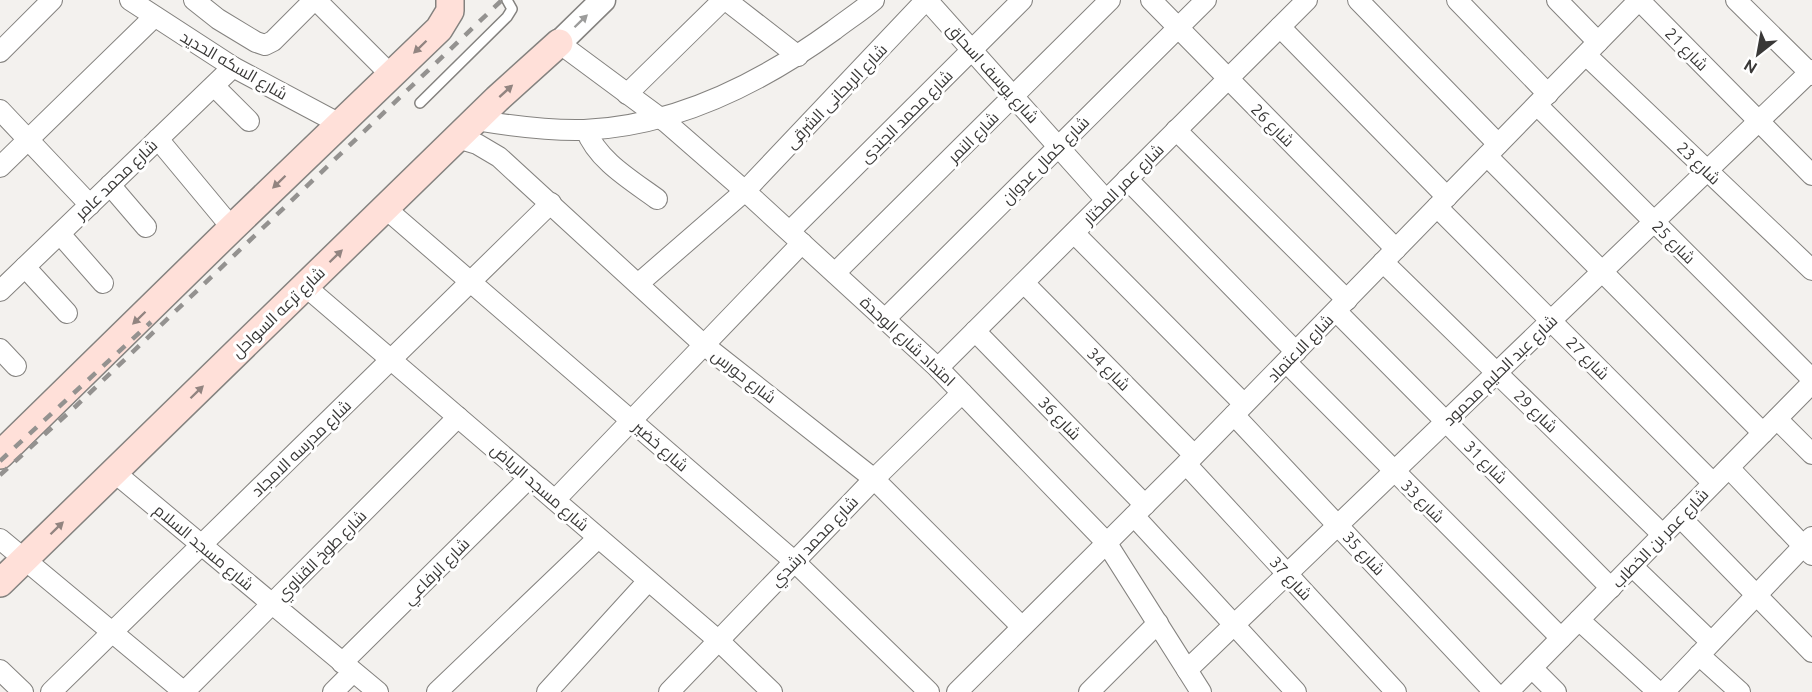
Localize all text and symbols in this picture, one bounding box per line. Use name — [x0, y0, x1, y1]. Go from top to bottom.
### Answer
one-way arrow — [573, 15, 587, 29]
street label: شارع يوسف اسحاق — [941, 20, 1042, 128]
street label: شارع 21 — [1660, 24, 1712, 76]
north arrow — [1728, 24, 1788, 84]
street label: شارع السكه الحديد — [176, 27, 291, 105]
one-way arrow — [413, 40, 427, 54]
street label: شارع الريحانى الشرقى — [782, 40, 893, 154]
text: N — [1741, 56, 1760, 78]
street label: شارع محمد الجندى — [856, 66, 958, 168]
one-way arrow — [499, 84, 513, 98]
street label: شارع 26 — [1246, 100, 1298, 152]
street label: شارع النمر — [943, 108, 1004, 169]
street label: شارع كمال عدوان — [998, 113, 1095, 210]
street label: شارع محمد عامر — [71, 135, 163, 225]
street label: شارع 23 — [1672, 138, 1724, 190]
street label: شارع عمر المختار — [1078, 140, 1169, 231]
one-way arrow — [273, 175, 287, 189]
street label: شارع 25 — [1647, 217, 1699, 269]
one-way arrow — [329, 249, 343, 263]
street label: شارع ترعه السواحل — [228, 263, 330, 363]
street label: امتداد شارع الوحدة — [855, 292, 959, 392]
one-way arrow — [133, 311, 147, 325]
street label: شارع الاعتماد — [1263, 311, 1339, 388]
street label: شارع عبد الحليم محمود — [1439, 311, 1563, 431]
street label: شارع 27 — [1561, 333, 1613, 385]
street label: شارع 34 — [1082, 344, 1134, 396]
street label: شارع حورس — [707, 345, 780, 409]
one-way arrow — [189, 385, 203, 399]
street label: شارع 29 — [1509, 386, 1561, 438]
street label: شارع 36 — [1033, 393, 1085, 445]
street label: شارع مدرسه الامجاد — [248, 396, 356, 502]
street label: شارع خضير — [627, 417, 692, 477]
street label: شارع 31 — [1459, 437, 1511, 489]
street label: شارع مسجد الرياض — [486, 440, 592, 537]
street label: شارع 33 — [1396, 476, 1448, 528]
street label: شارع عمر بن الخطاب — [1608, 485, 1714, 593]
street label: شارع محمد رشدي — [767, 492, 865, 593]
street label: شارع مسجد السلام — [149, 500, 257, 596]
street label: شارع طوخ القناوي — [272, 506, 373, 607]
one-way arrow — [49, 521, 64, 535]
street label: شارع 35 — [1337, 528, 1389, 580]
street label: شارع الرفاعي — [399, 534, 476, 611]
street label: شارع 37 — [1264, 553, 1316, 605]

